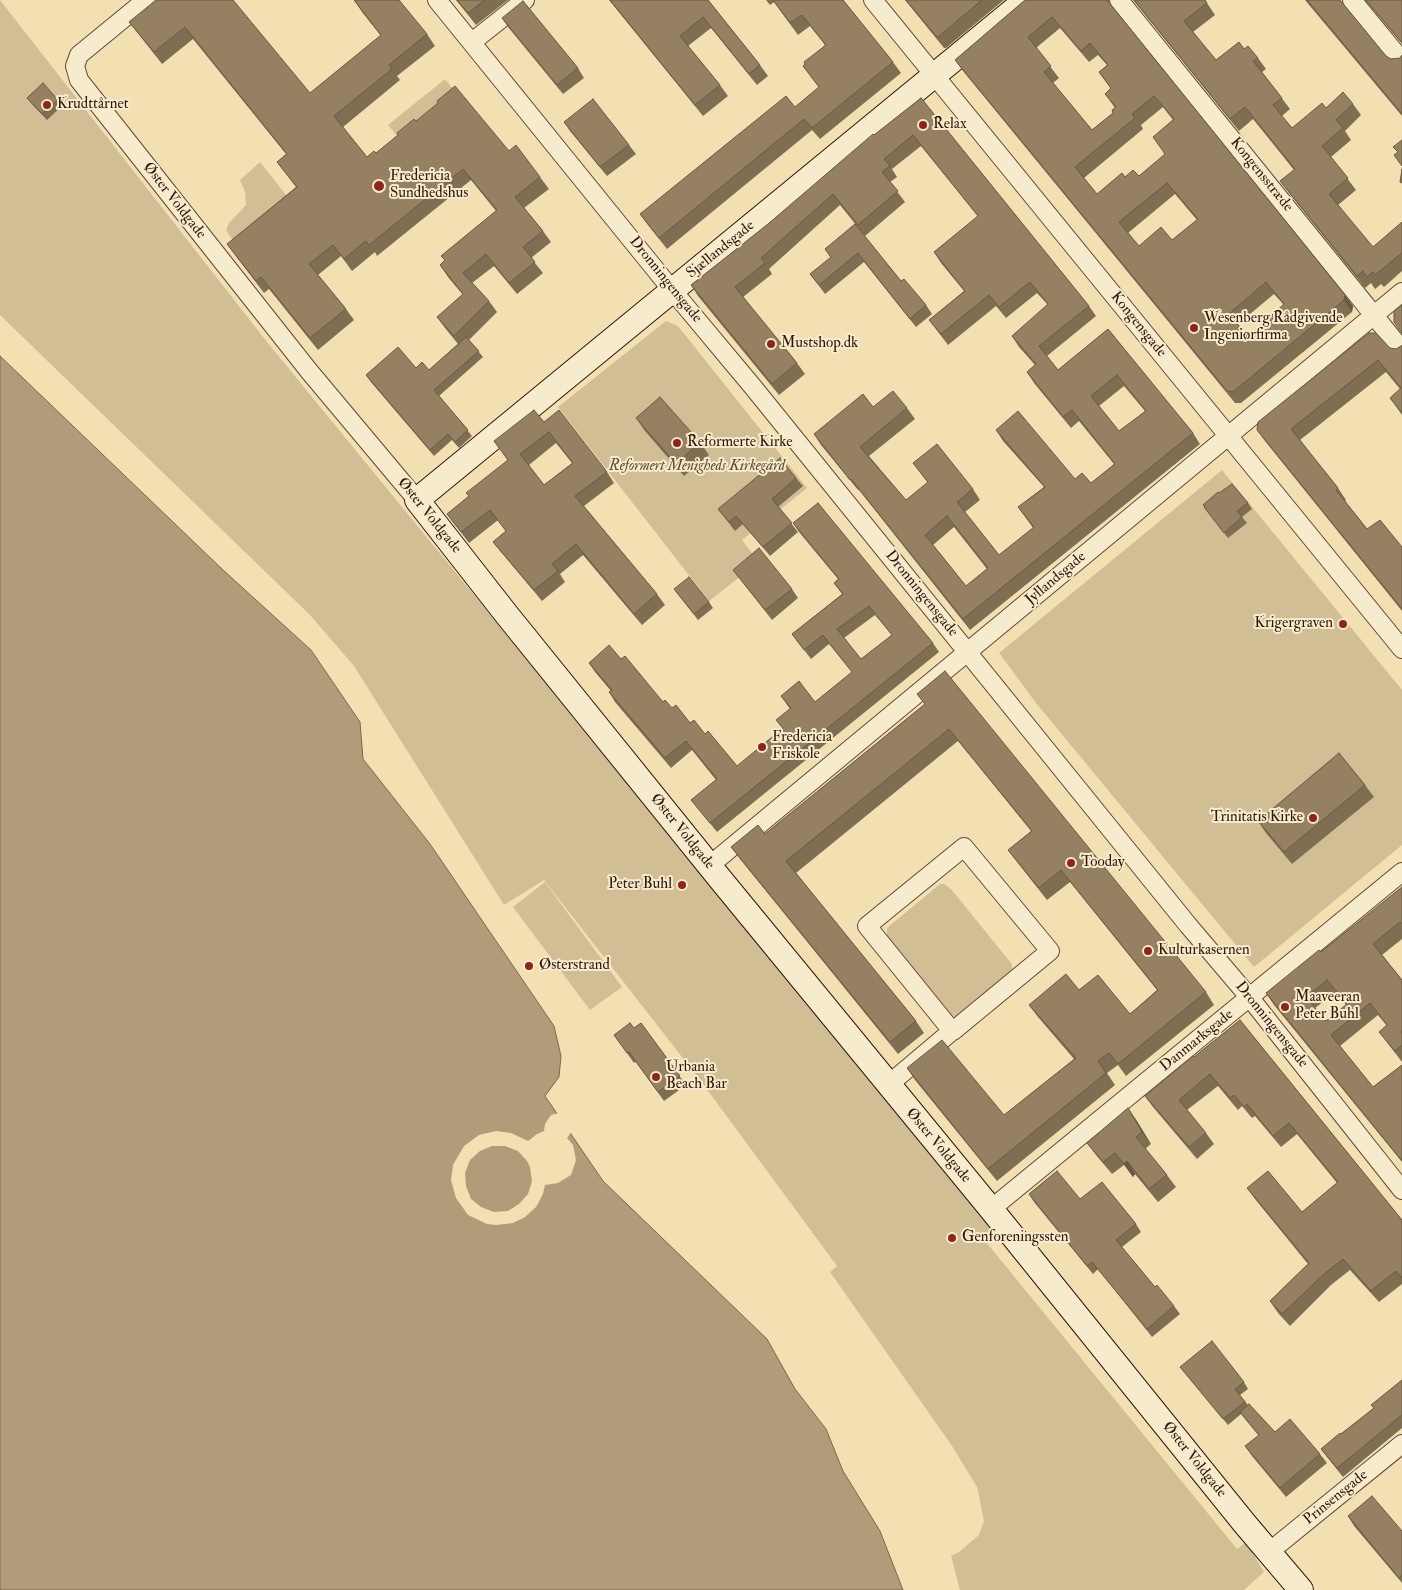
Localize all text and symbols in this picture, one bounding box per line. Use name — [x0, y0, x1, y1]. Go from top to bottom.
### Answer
place label: Krudttårnet — [57, 96, 129, 114]
marker: Krudttårnet — [41, 99, 53, 111]
place label: Relax — [933, 116, 967, 134]
marker: Relax — [917, 119, 929, 131]
street label: Kongensstræde — [1226, 134, 1296, 216]
street label: Øster Voldgade — [139, 159, 209, 243]
place label: Fredericia Sundhedshus — [390, 168, 468, 203]
marker: Fredericia Sundhedshus — [372, 179, 386, 193]
street label: Sjællandsgade — [683, 217, 759, 283]
street label: Dronningensgade — [625, 233, 705, 327]
street label: Kongensgade — [1106, 289, 1170, 361]
place label: Wesenberg Rådgivende Ingeniørfirma — [1204, 310, 1343, 345]
marker: Wesenberg Rådgivende Ingeniørfirma — [1188, 322, 1200, 334]
place label: Mustshop.dk — [781, 335, 858, 353]
marker: Mustshop.dk — [765, 338, 777, 350]
place label: Reformerte Kirke — [687, 434, 792, 452]
marker: Reformerte Kirke — [671, 437, 683, 449]
park label: Reformert Menigheds Kirkegård — [609, 458, 785, 476]
street label: Øster Voldgade — [393, 475, 465, 557]
street label: Dronningensgade — [881, 547, 961, 641]
street label: Jyllandsgade — [1022, 548, 1090, 610]
place label: Krigergraven — [1255, 615, 1333, 633]
marker: Krigergraven — [1337, 618, 1349, 630]
place label: Fredericia Friskole — [772, 729, 832, 764]
marker: Fredericia Friskole — [756, 741, 768, 753]
street label: Øster Voldgade — [646, 791, 718, 873]
place label: Trinitatis Kirke — [1211, 809, 1303, 827]
marker: Trinitatis Kirke — [1307, 812, 1319, 824]
place label: Tooday — [1081, 854, 1125, 872]
marker: Tooday — [1065, 857, 1077, 869]
place label: Peter Buhl — [608, 876, 672, 894]
marker: Peter Buhl — [676, 879, 688, 891]
place label: Kulturkasernen — [1158, 942, 1250, 960]
marker: Kulturkasernen — [1142, 945, 1154, 957]
place label: Østerstrand — [539, 957, 610, 975]
marker: Østerstrand — [523, 960, 535, 972]
street label: Dronningensgade — [1231, 978, 1311, 1072]
place label: Maaveeran Peter Buhl — [1295, 989, 1360, 1024]
marker: Maaveeran Peter Buhl — [1279, 1001, 1291, 1013]
street label: Danmarksgade — [1157, 1006, 1237, 1076]
place label: Urbania Beach Bar — [666, 1059, 727, 1094]
marker: Urbania Beach Bar — [650, 1071, 662, 1083]
street label: Øster Voldgade — [902, 1105, 974, 1187]
place label: Genforeningssten — [962, 1229, 1068, 1247]
marker: Genforeningssten — [946, 1232, 958, 1244]
street label: Øster Voldgade — [1158, 1419, 1230, 1501]
street label: Prinsensgade — [1300, 1467, 1372, 1529]

